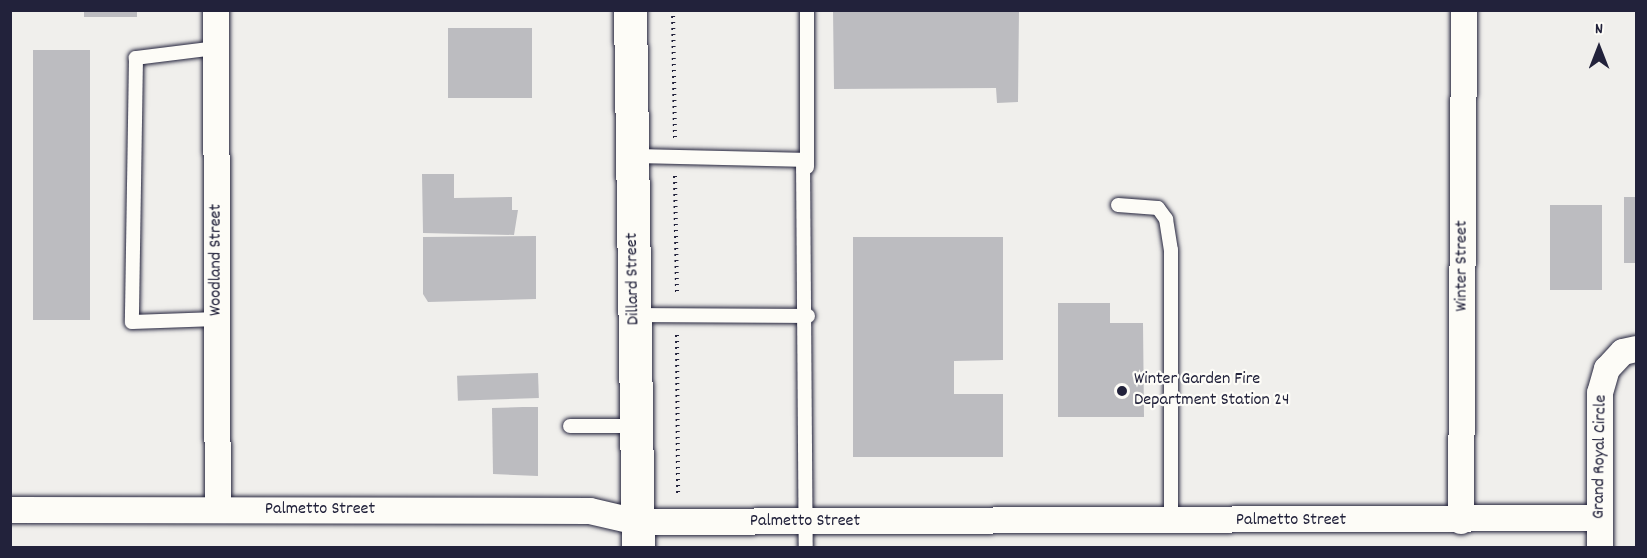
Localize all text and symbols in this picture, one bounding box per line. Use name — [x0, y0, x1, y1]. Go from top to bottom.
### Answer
north arrow — [1569, 18, 1629, 78]
text: N — [1595, 18, 1603, 41]
street label: Woodland Street — [206, 204, 228, 316]
street label: Winter Street — [1452, 220, 1474, 312]
street label: Dillard Street — [622, 233, 646, 325]
place label: Winter Garden Fire Department Station 24 — [1134, 370, 1289, 412]
marker: Winter Garden Fire Department Station 24 — [1115, 384, 1129, 398]
street label: Grand Royal Circle — [1589, 395, 1613, 519]
street label: Palmetto Street — [265, 499, 375, 521]
street label: Palmetto Street — [1236, 510, 1346, 532]
street label: Palmetto Street — [750, 511, 860, 533]

